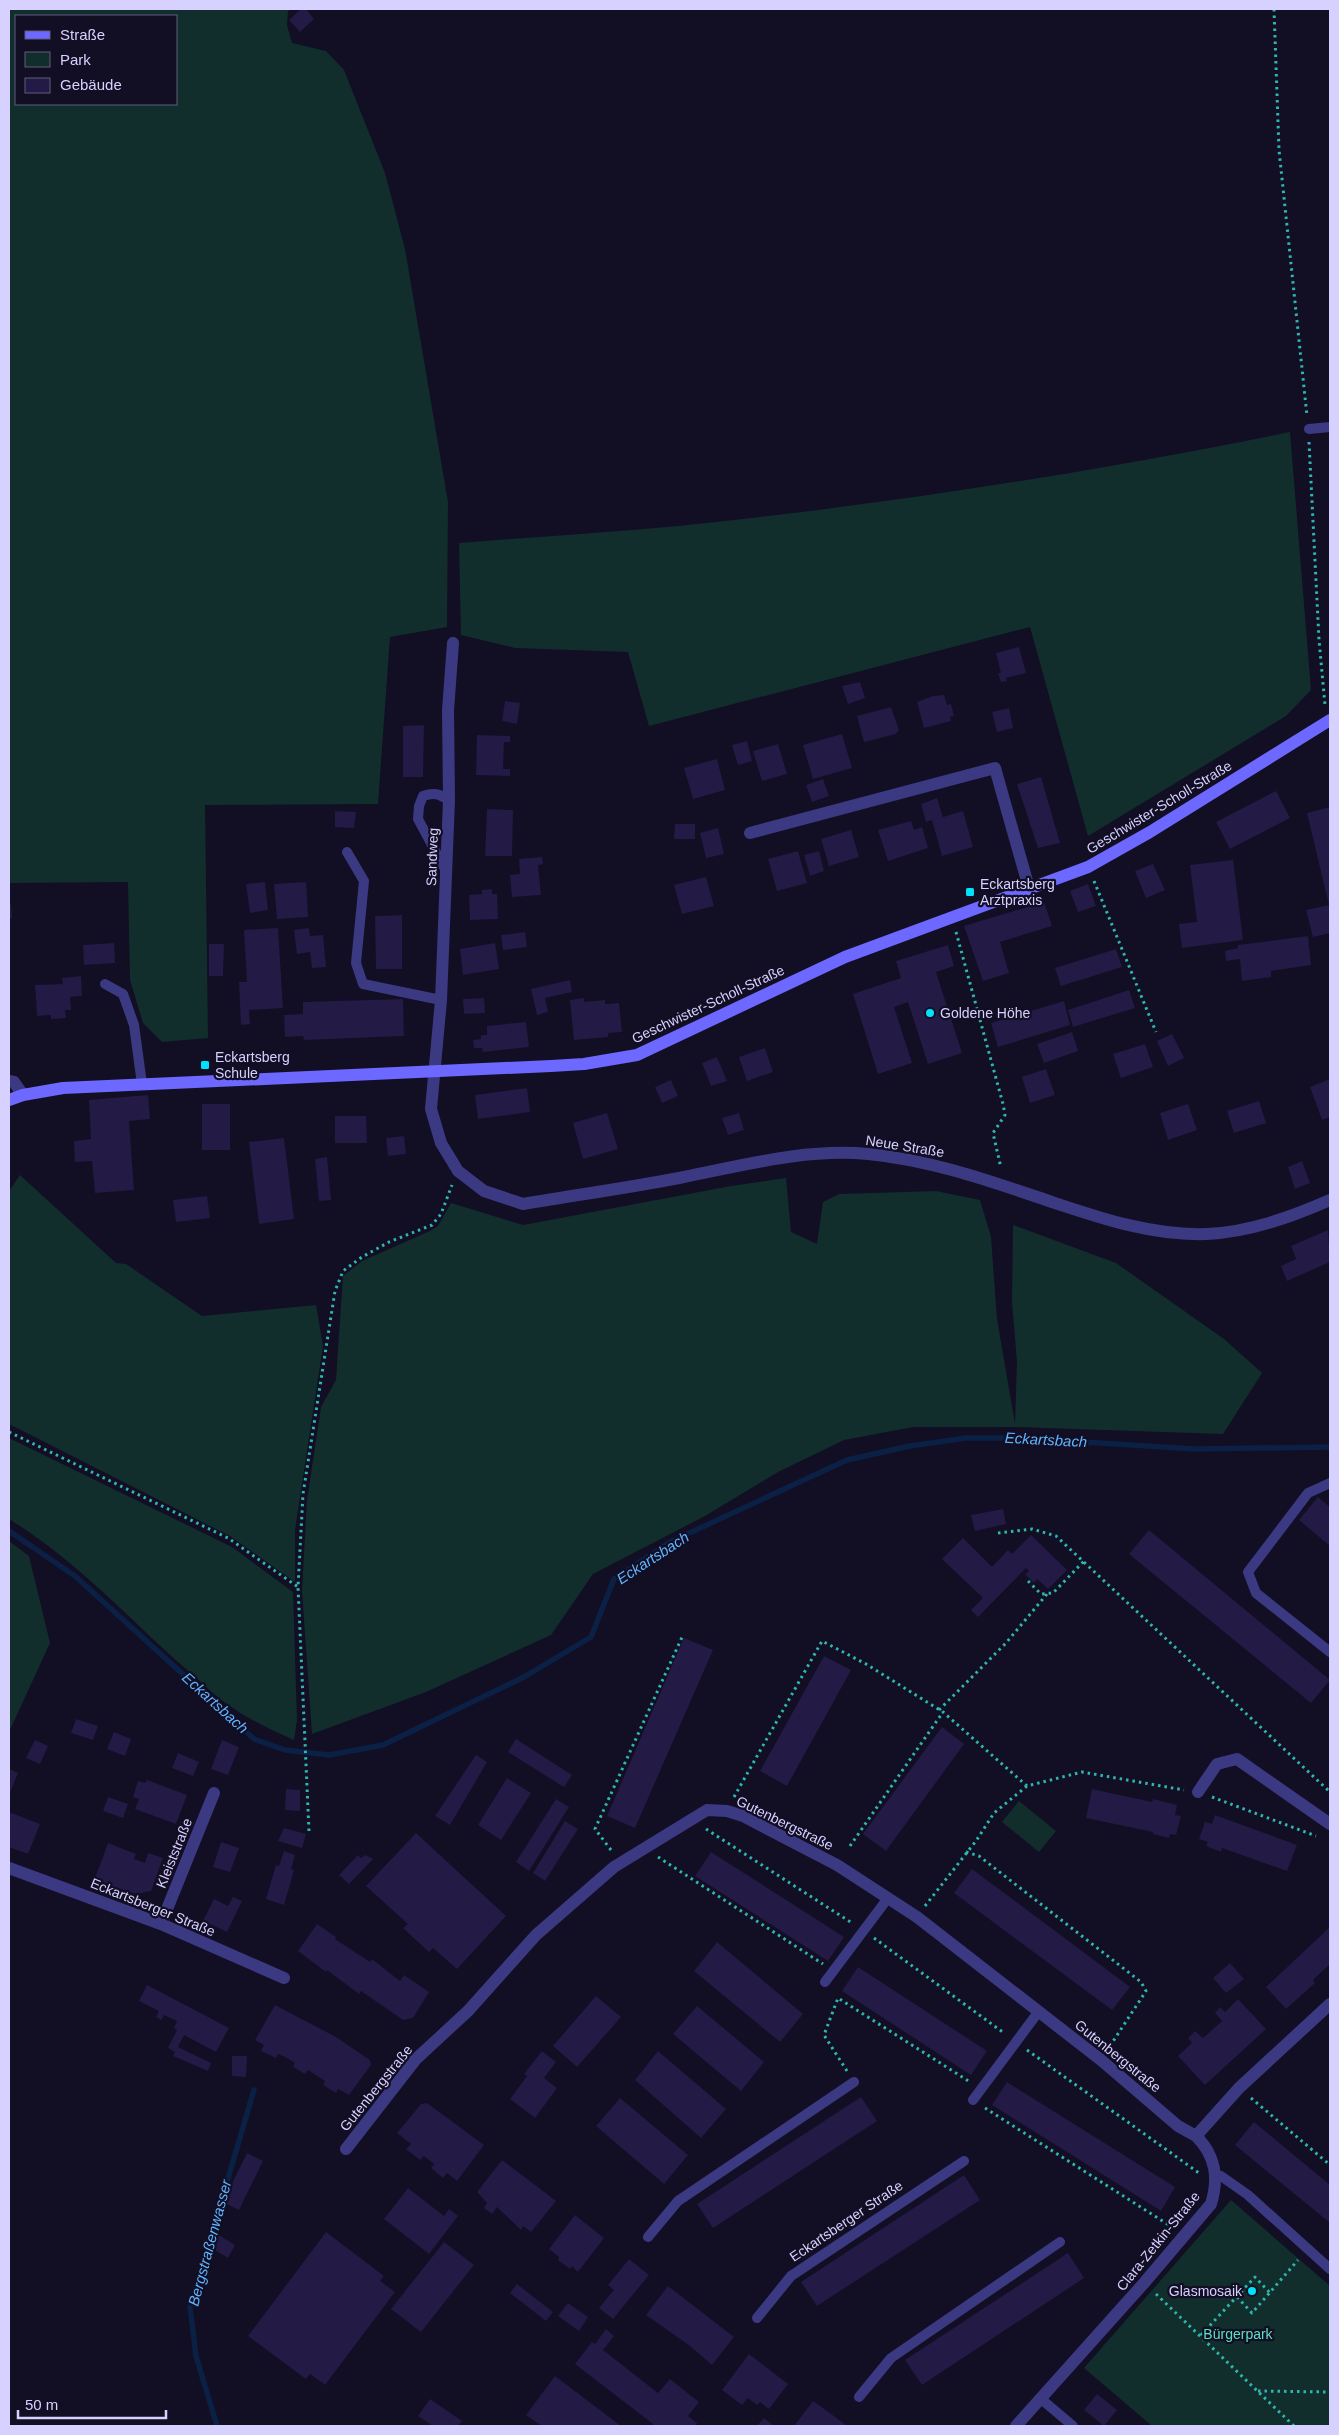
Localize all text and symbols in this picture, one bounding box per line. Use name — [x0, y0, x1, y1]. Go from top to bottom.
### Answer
legend — [15, 15, 178, 105]
text: Straße — [60, 26, 105, 43]
text: Park — [60, 51, 91, 68]
text: Gebäude — [60, 76, 122, 93]
street label: Geschwister-Scholl-Straße — [1084, 757, 1235, 857]
street label: Sandweg — [423, 828, 441, 886]
place label: Eckartsberg Arztpraxis — [980, 876, 1055, 908]
marker: Eckartsberg Arztpraxis — [964, 886, 976, 898]
street label: Geschwister-Scholl-Straße — [629, 961, 787, 1046]
place label: Goldene Höhe — [940, 1005, 1031, 1021]
marker: Goldene Höhe — [924, 1007, 936, 1019]
place label: Eckartsberg Schule — [215, 1049, 290, 1081]
marker: Eckartsberg Schule — [199, 1059, 211, 1071]
street label: Neue Straße — [865, 1132, 946, 1160]
water label: Eckartsbach — [1004, 1429, 1088, 1450]
water label: Eckartsbach — [613, 1528, 692, 1587]
water label: Eckartsbach — [179, 1669, 252, 1737]
street label: Gutenbergstraße — [734, 1793, 836, 1853]
street label: Kleiststraße — [153, 1816, 195, 1890]
street label: Eckartsberger Straße — [88, 1875, 218, 1939]
street label: Gutenbergstraße — [1072, 2016, 1164, 2096]
street label: Gutenbergstraße — [336, 2042, 416, 2134]
water label: Bergstraßenwasser — [184, 2177, 235, 2308]
street label: Eckartsberger Straße — [786, 2177, 906, 2265]
street label: Clara-Zetkin-Straße — [1113, 2188, 1203, 2294]
place label: Glasmosaik — [1169, 2283, 1243, 2299]
marker: Glasmosaik — [1246, 2285, 1258, 2297]
park label: Bürgerpark — [1203, 2326, 1274, 2342]
scale bar — [18, 2388, 165, 2420]
text: 50 m — [25, 2396, 58, 2413]

